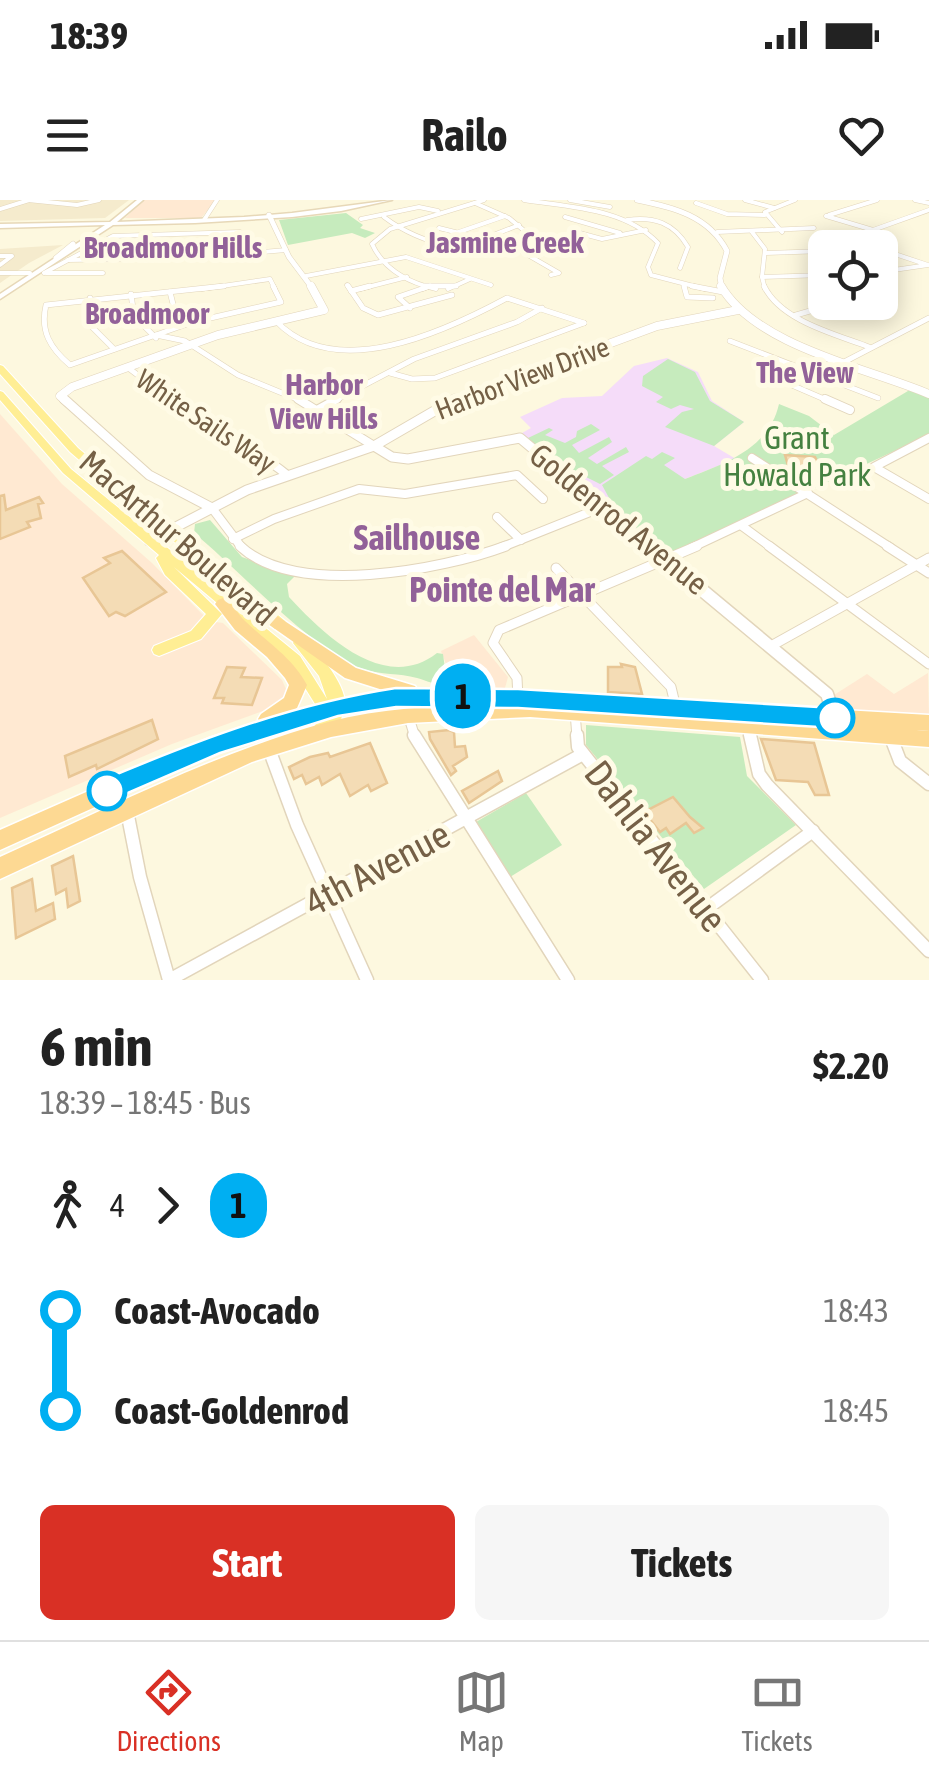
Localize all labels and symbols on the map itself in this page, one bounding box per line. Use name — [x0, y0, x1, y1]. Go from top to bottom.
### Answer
district label: Jasmine Creek — [425, 225, 585, 259]
district label: Broadmoor Hills — [84, 230, 263, 264]
district label: Broadmoor — [85, 296, 210, 330]
street label: Harbor View Drive — [431, 330, 613, 426]
district label: The View — [756, 355, 854, 389]
street label: White Sails Way — [130, 363, 282, 479]
district label: Harbor View Hills — [269, 367, 378, 435]
park label: Grant Howald Park — [723, 419, 871, 493]
street label: Goldenrod Avenue — [523, 436, 715, 602]
street label: MacArthur Boulevard — [73, 443, 283, 633]
district label: Sailhouse — [354, 517, 480, 557]
district label: Pointe del Mar — [409, 569, 595, 609]
line badge: 1 — [430, 664, 496, 728]
unlabelled marker — [816, 699, 854, 737]
street label: Dahlia Avenue — [576, 752, 736, 940]
unlabelled marker — [88, 772, 126, 810]
street label: 4th Avenue — [297, 812, 457, 924]

